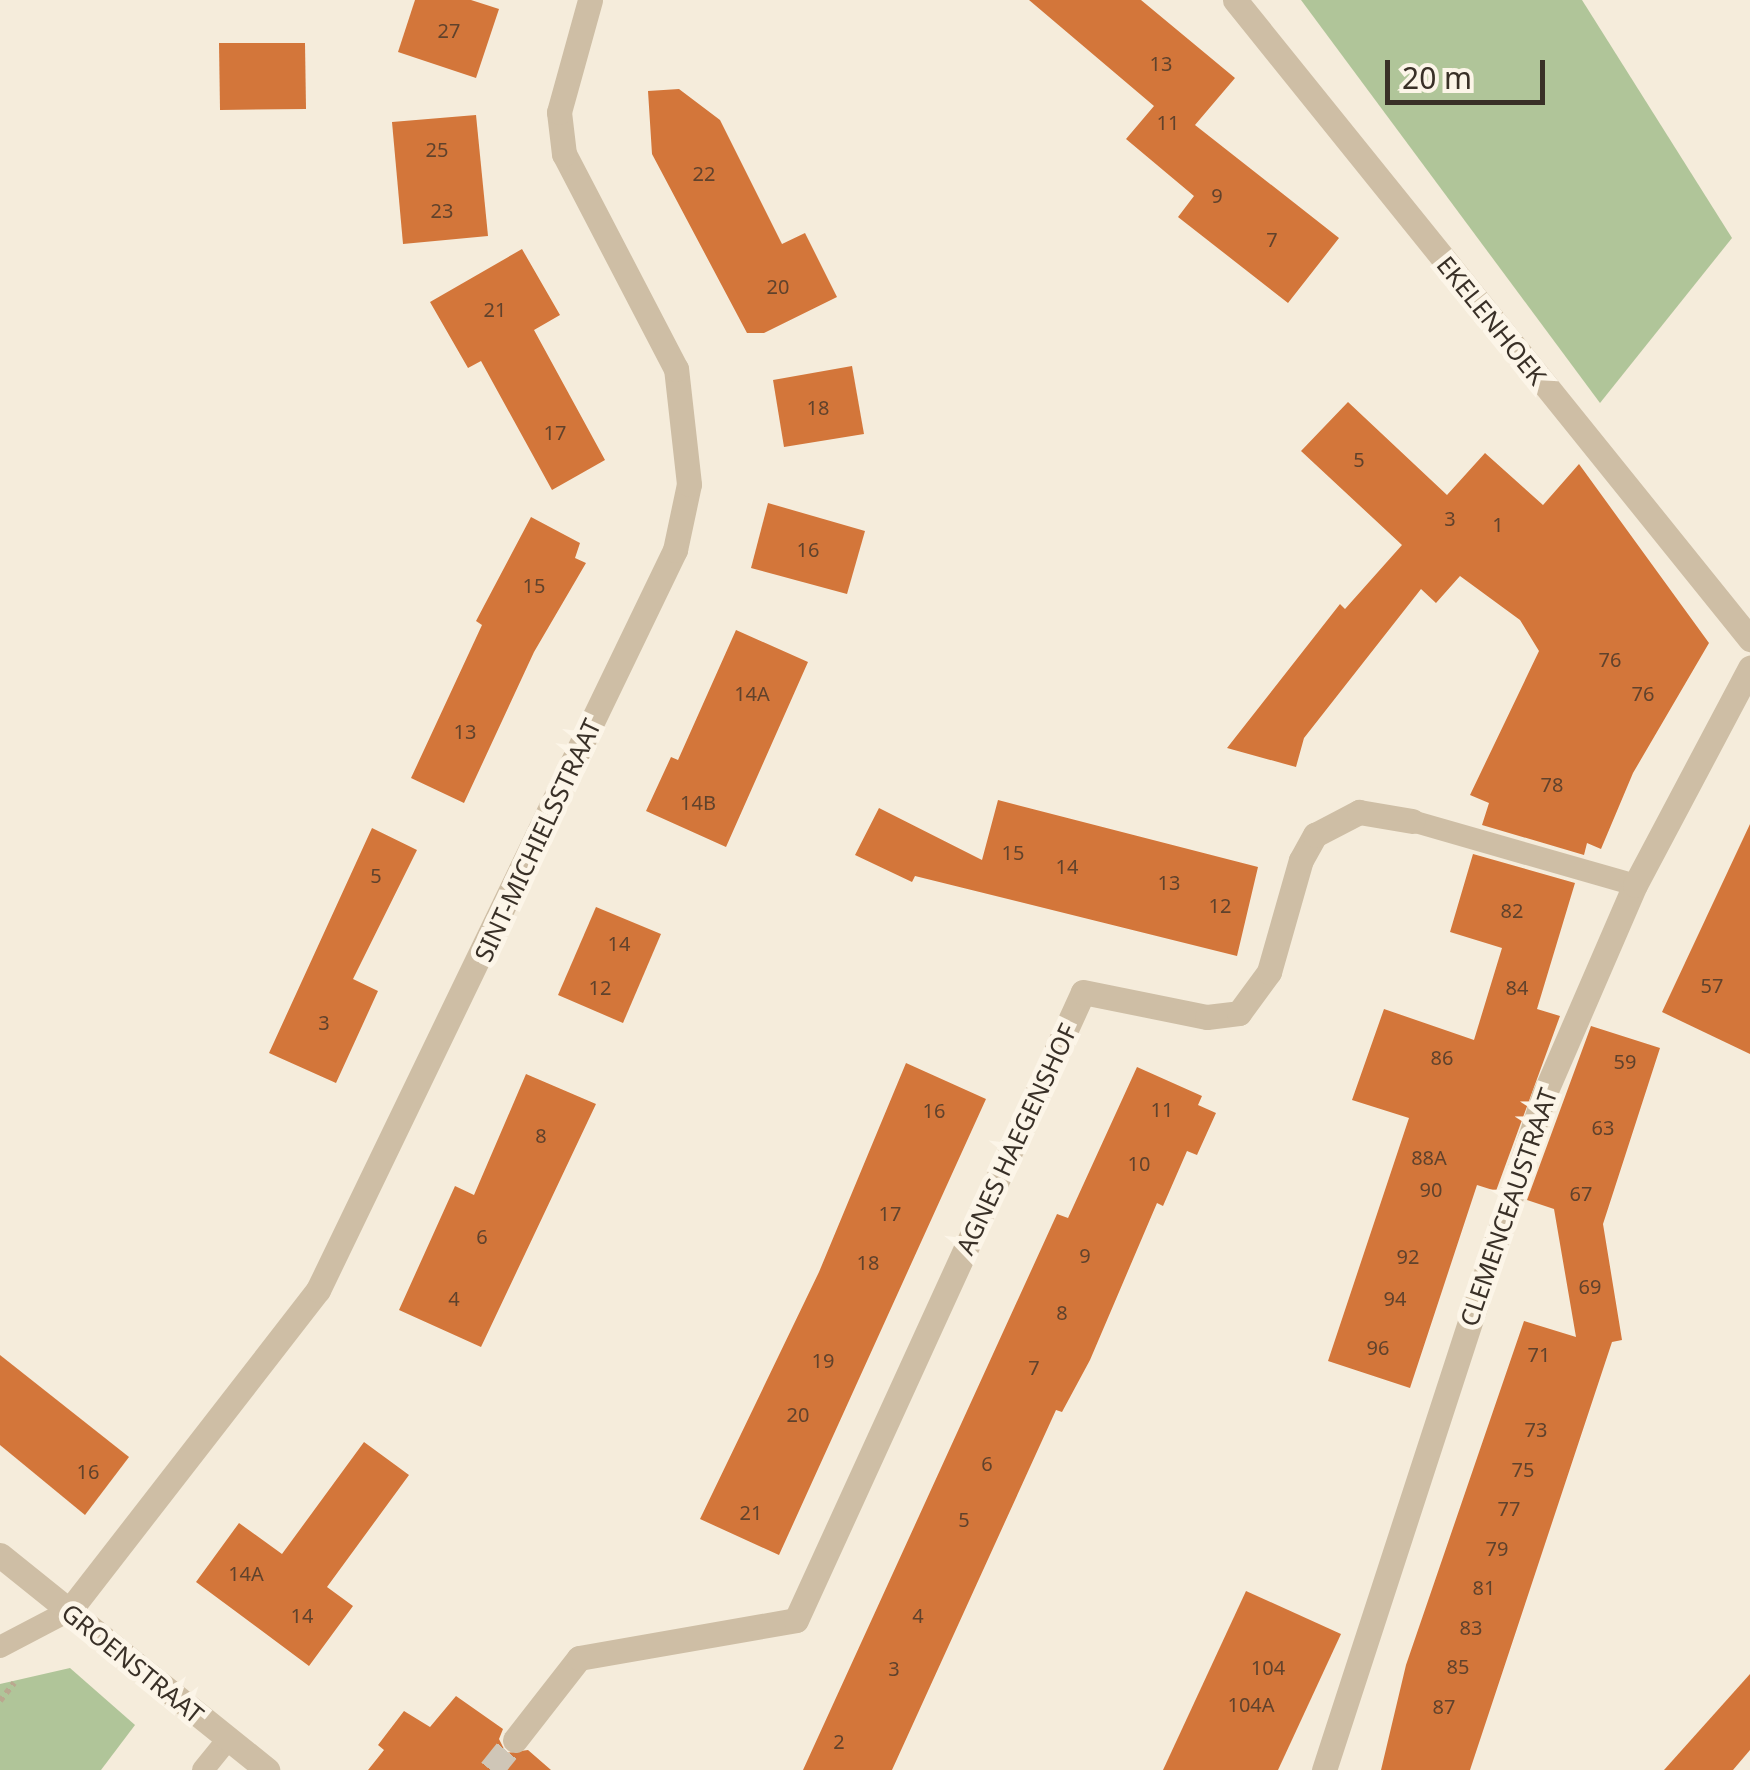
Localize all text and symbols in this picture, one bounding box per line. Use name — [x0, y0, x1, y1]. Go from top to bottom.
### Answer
house number: 27 — [438, 18, 460, 42]
scale bar — [1390, 40, 1550, 102]
house number: 13 — [1150, 51, 1172, 75]
text: 20 m — [1402, 57, 1472, 98]
house number: 11 — [1157, 110, 1179, 134]
house number: 25 — [426, 137, 448, 161]
house number: 22 — [693, 161, 715, 185]
house number: 9 — [1211, 183, 1223, 207]
house number: 23 — [431, 198, 453, 222]
house number: 7 — [1266, 227, 1278, 251]
street label: EKELENHOEK — [1431, 250, 1553, 390]
house number: 20 — [767, 274, 789, 298]
house number: 21 — [484, 297, 506, 321]
house number: 18 — [807, 395, 829, 419]
house number: 17 — [544, 420, 566, 444]
house number: 5 — [1353, 447, 1365, 471]
house number: 3 — [1444, 506, 1456, 530]
house number: 1 — [1492, 512, 1504, 536]
house number: 16 — [797, 537, 819, 561]
house number: 15 — [523, 573, 545, 597]
house number: 76 — [1599, 647, 1621, 671]
house number: 14A — [734, 681, 770, 705]
house number: 76 — [1632, 681, 1654, 705]
street label: SINT-MICHIELSSTRAAT — [468, 714, 606, 966]
house number: 13 — [454, 719, 476, 743]
house number: 78 — [1541, 772, 1563, 796]
house number: 14B — [680, 790, 716, 814]
house number: 15 — [1002, 840, 1024, 864]
house number: 14 — [1056, 854, 1078, 878]
house number: 5 — [370, 863, 382, 887]
house number: 13 — [1158, 870, 1180, 894]
house number: 12 — [1209, 893, 1231, 917]
house number: 82 — [1501, 898, 1523, 922]
house number: 14 — [608, 931, 630, 955]
house number: 57 — [1701, 973, 1723, 997]
house number: 12 — [589, 975, 611, 999]
house number: 84 — [1506, 975, 1528, 999]
house number: 3 — [318, 1010, 330, 1034]
street label: AGNES HAEGENSHOF — [949, 1019, 1083, 1259]
house number: 86 — [1431, 1045, 1453, 1069]
house number: 59 — [1614, 1049, 1636, 1073]
street label: CLEMENCEAUSTRAAT — [1453, 1084, 1563, 1330]
house number: 11 — [1151, 1097, 1173, 1121]
house number: 16 — [923, 1098, 945, 1122]
house number: 63 — [1592, 1115, 1614, 1139]
house number: 8 — [535, 1123, 547, 1147]
house number: 88A — [1411, 1145, 1447, 1169]
house number: 10 — [1128, 1151, 1150, 1175]
house number: 90 — [1420, 1177, 1442, 1201]
house number: 67 — [1570, 1181, 1592, 1205]
house number: 17 — [879, 1201, 901, 1225]
house number: 6 — [476, 1224, 488, 1248]
house number: 9 — [1079, 1243, 1091, 1267]
house number: 92 — [1397, 1244, 1419, 1268]
house number: 18 — [857, 1250, 879, 1274]
house number: 69 — [1579, 1274, 1601, 1298]
house number: 4 — [448, 1286, 460, 1310]
house number: 94 — [1384, 1286, 1406, 1310]
house number: 8 — [1056, 1300, 1068, 1324]
house number: 96 — [1367, 1335, 1389, 1359]
house number: 71 — [1528, 1342, 1550, 1366]
house number: 19 — [812, 1348, 834, 1372]
house number: 7 — [1028, 1355, 1040, 1379]
house number: 20 — [787, 1402, 809, 1426]
house number: 73 — [1525, 1417, 1547, 1441]
house number: 6 — [981, 1451, 993, 1475]
house number: 75 — [1512, 1457, 1534, 1481]
house number: 16 — [77, 1459, 99, 1483]
house number: 77 — [1498, 1496, 1520, 1520]
house number: 21 — [740, 1500, 762, 1524]
house number: 5 — [958, 1507, 970, 1531]
house number: 79 — [1486, 1536, 1508, 1560]
house number: 14A — [228, 1561, 264, 1585]
house number: 81 — [1473, 1575, 1495, 1599]
street label: GROENSTRAAT — [56, 1597, 210, 1729]
house number: 14 — [291, 1603, 313, 1627]
house number: 4 — [912, 1603, 924, 1627]
house number: 83 — [1460, 1615, 1482, 1639]
house number: 85 — [1447, 1654, 1469, 1678]
house number: 104 — [1251, 1655, 1285, 1679]
house number: 3 — [888, 1656, 900, 1680]
house number: 104A — [1227, 1692, 1275, 1716]
house number: 87 — [1433, 1694, 1455, 1718]
house number: 2 — [833, 1729, 845, 1753]

